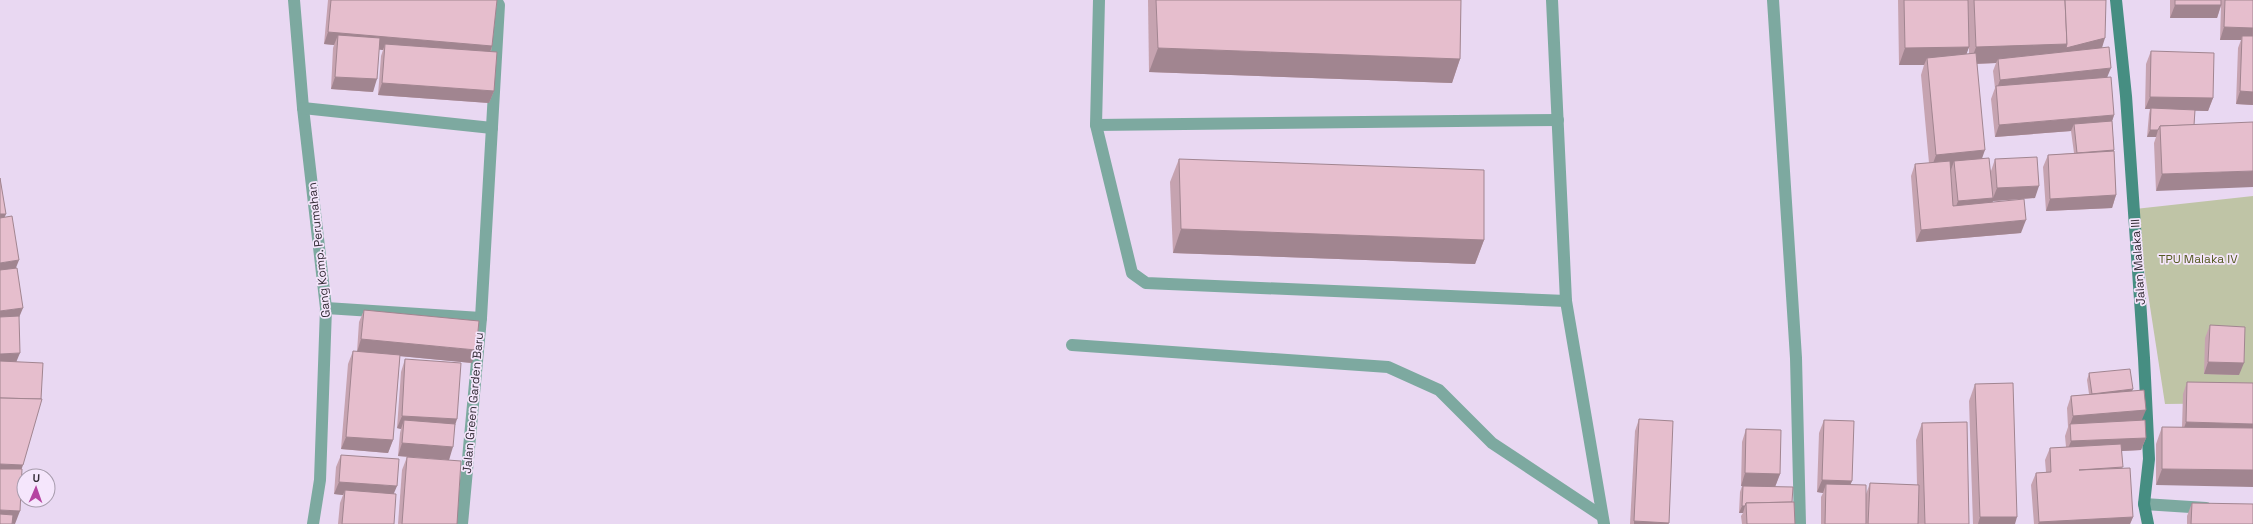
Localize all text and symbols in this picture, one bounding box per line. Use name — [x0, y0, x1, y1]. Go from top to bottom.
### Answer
street label: Gang Komp. Perumahan — [304, 182, 334, 318]
street label: Jalan Malaka III — [2127, 218, 2149, 306]
park label: TPU Malaka IV — [2158, 251, 2238, 267]
street label: Jalan Green Garden Baru — [459, 332, 487, 474]
north arrow — [16, 468, 56, 508]
text: U — [32, 471, 40, 485]

